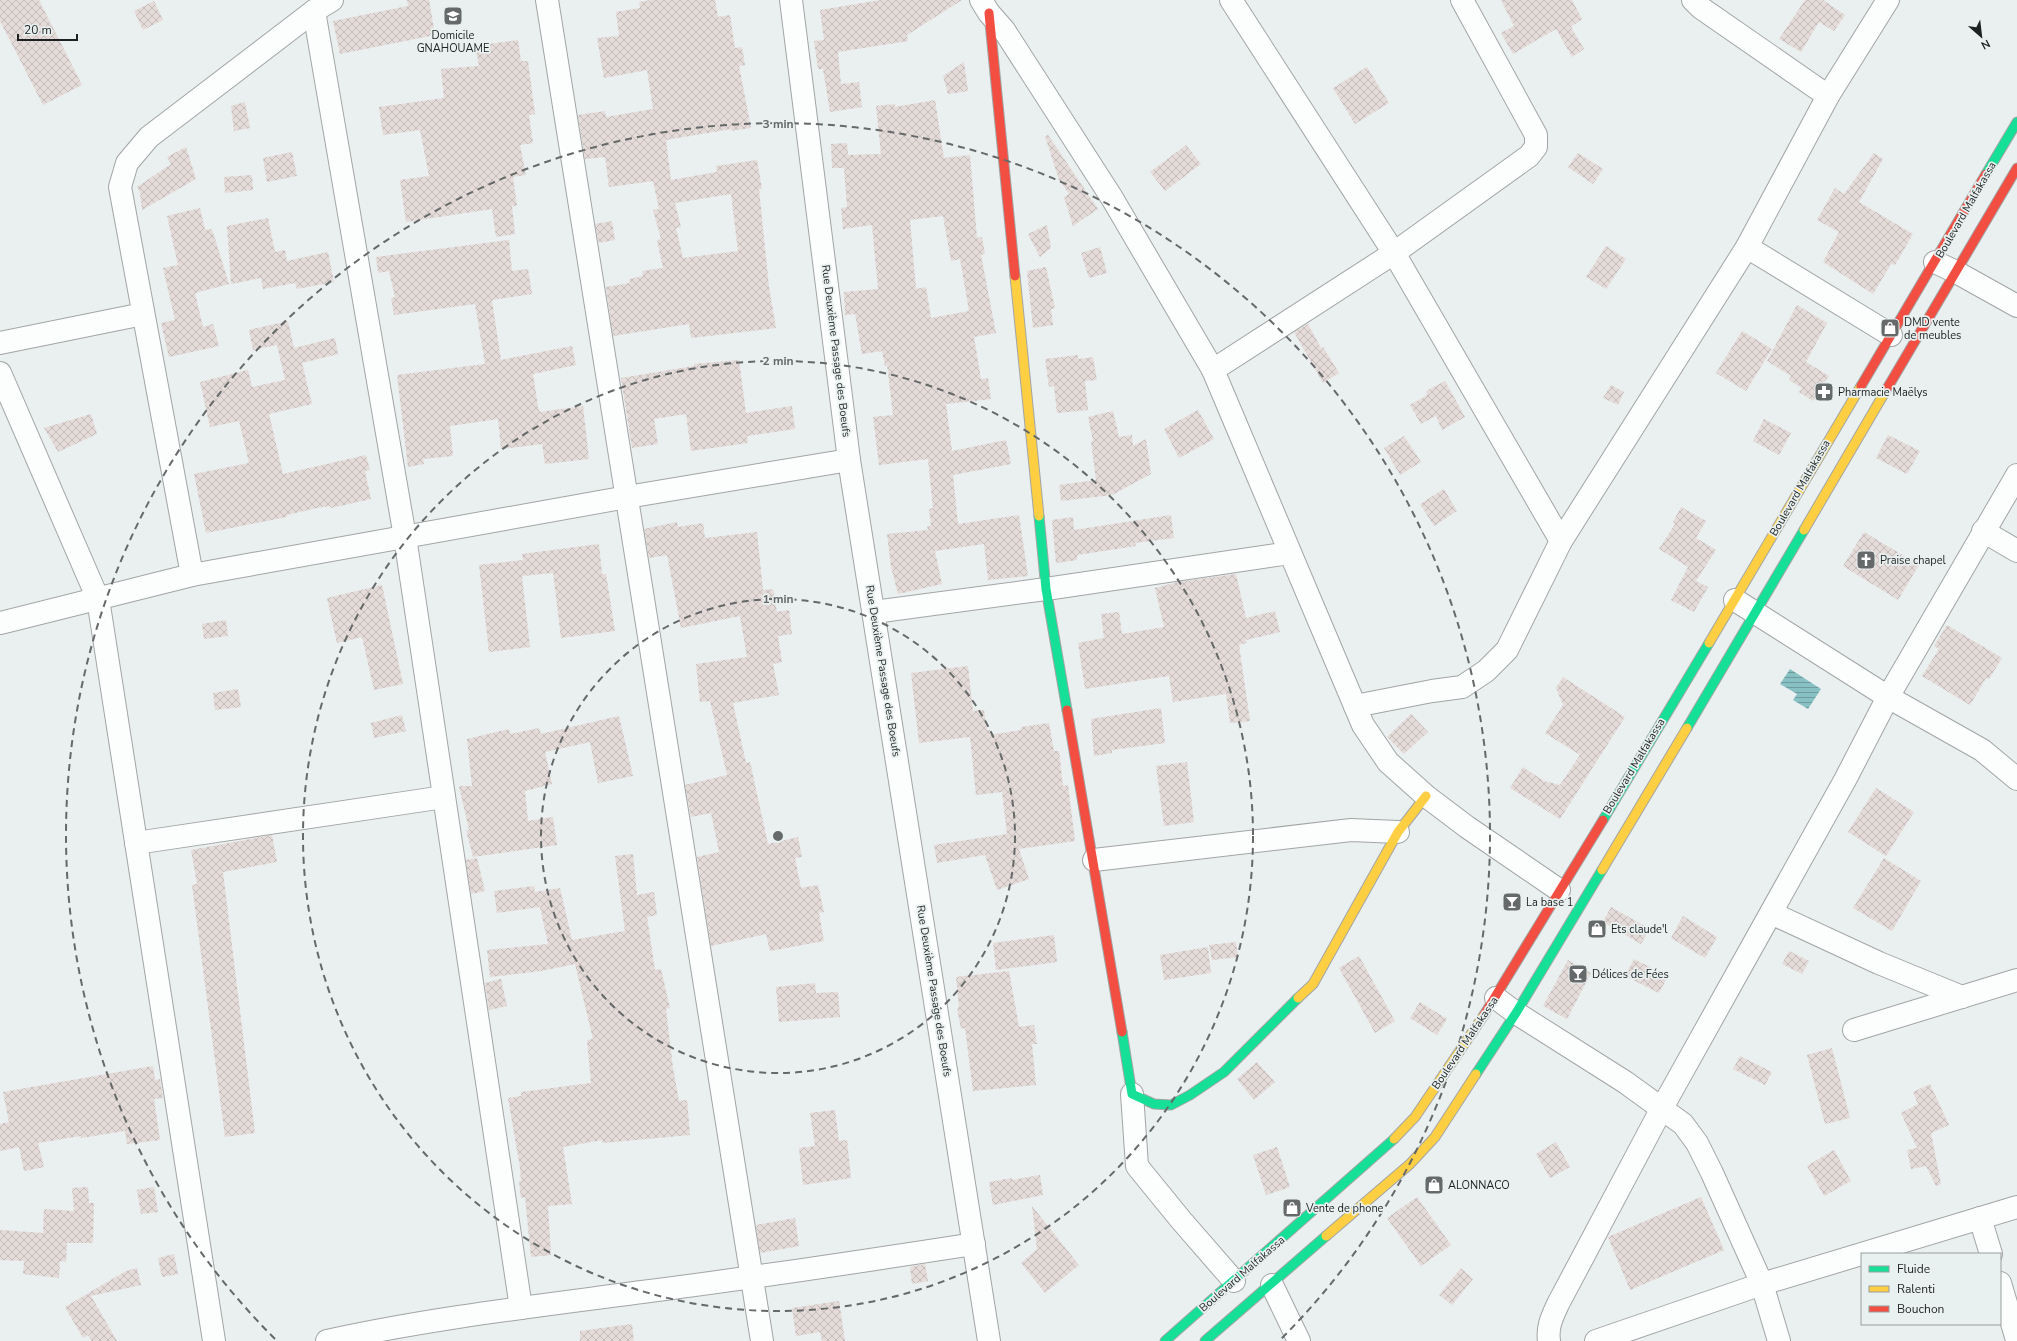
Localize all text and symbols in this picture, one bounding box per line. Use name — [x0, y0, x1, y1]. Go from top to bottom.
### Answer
school or university icon: Domicile GNAHOUAME — [442, 5, 464, 27]
scale bar — [18, 16, 77, 42]
north arrow — [1961, 16, 2001, 56]
text: 20 m — [24, 22, 52, 38]
place label: Domicile GNAHOUAME — [417, 28, 489, 56]
text: N — [1978, 36, 1993, 53]
text: 3 min — [762, 116, 794, 132]
street label: Boulevard Malfakassa — [1932, 159, 2000, 261]
street label: Rue Deuxième Passage des Boeufs — [818, 264, 854, 438]
place label: DMD vente de meubles — [1904, 315, 1961, 343]
shop icon: DMD vente de meubles — [1879, 317, 1901, 339]
text: 2 min — [762, 353, 794, 369]
pharmacy icon: Pharmacie Maëlys — [1813, 381, 1835, 403]
place label: Pharmacie Maëlys — [1838, 385, 1928, 400]
street label: Boulevard Malfakassa — [1766, 437, 1834, 539]
church icon: Praise chapel — [1855, 549, 1877, 571]
place label: Praise chapel — [1880, 553, 1947, 568]
street label: Rue Deuxième Passage des Boeufs — [862, 584, 904, 758]
text: 1 min — [762, 591, 794, 607]
street label: Boulevard Malfakassa — [1600, 715, 1669, 816]
centre of rings — [771, 829, 785, 843]
bar icon: La base 1 — [1501, 891, 1523, 913]
place label: La base 1 — [1526, 895, 1573, 910]
street label: Rue Deuxième Passage des Boeufs — [913, 904, 955, 1078]
shop icon: Ets claude'l — [1586, 918, 1608, 940]
place label: Ets claude'l — [1611, 922, 1668, 937]
bar icon: Délices de Fées — [1567, 963, 1589, 985]
place label: Délices de Fées — [1592, 967, 1669, 982]
street label: Boulevard Malfakassa — [1428, 994, 1502, 1092]
shop icon: ALONNACO — [1423, 1174, 1445, 1196]
place label: ALONNACO — [1448, 1178, 1510, 1193]
shop icon: Vente de phone — [1281, 1197, 1303, 1219]
place label: Vente de phone — [1305, 1201, 1384, 1216]
street label: Boulevard Malfakassa — [1196, 1233, 1288, 1315]
legend — [1861, 1253, 2001, 1325]
text: Fluide — [1897, 1261, 1930, 1277]
text: Ralenti — [1897, 1281, 1935, 1297]
text: Bouchon — [1897, 1301, 1944, 1317]

